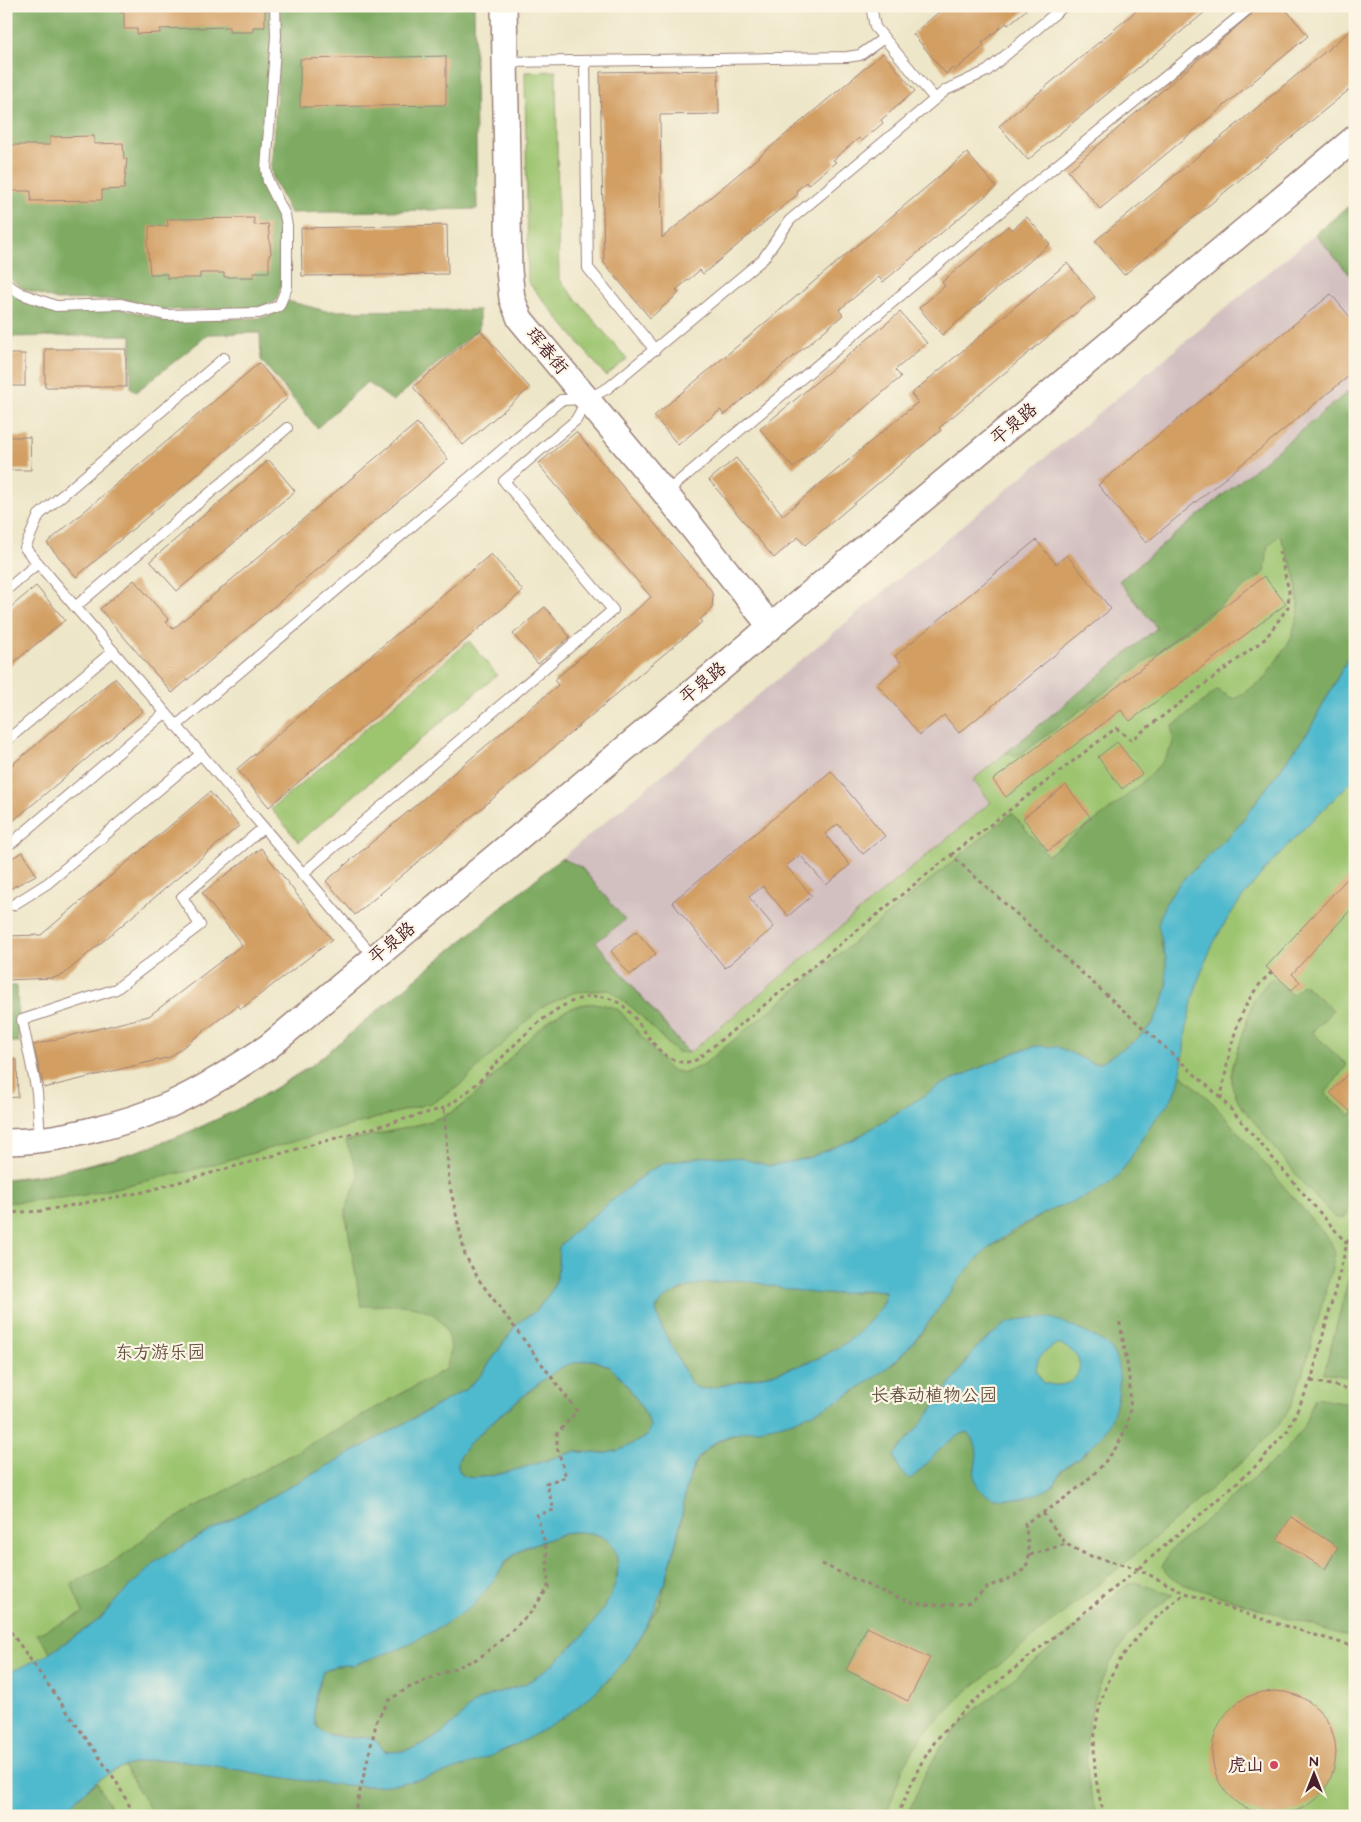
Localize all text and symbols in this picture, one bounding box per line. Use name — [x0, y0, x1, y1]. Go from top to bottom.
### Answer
street label: 珲春街 — [520, 322, 574, 380]
street label: 平泉路 — [985, 397, 1043, 451]
street label: 平泉路 — [674, 656, 732, 710]
street label: 平泉路 — [363, 916, 421, 970]
park label: 东方游乐园 — [115, 1340, 205, 1365]
park label: 长春动植物公园 — [871, 1383, 997, 1408]
north arrow — [1288, 1750, 1338, 1800]
text: N — [1310, 1752, 1319, 1772]
place label: 虎山 — [1228, 1753, 1264, 1778]
marker: 虎山 — [1268, 1759, 1280, 1771]

